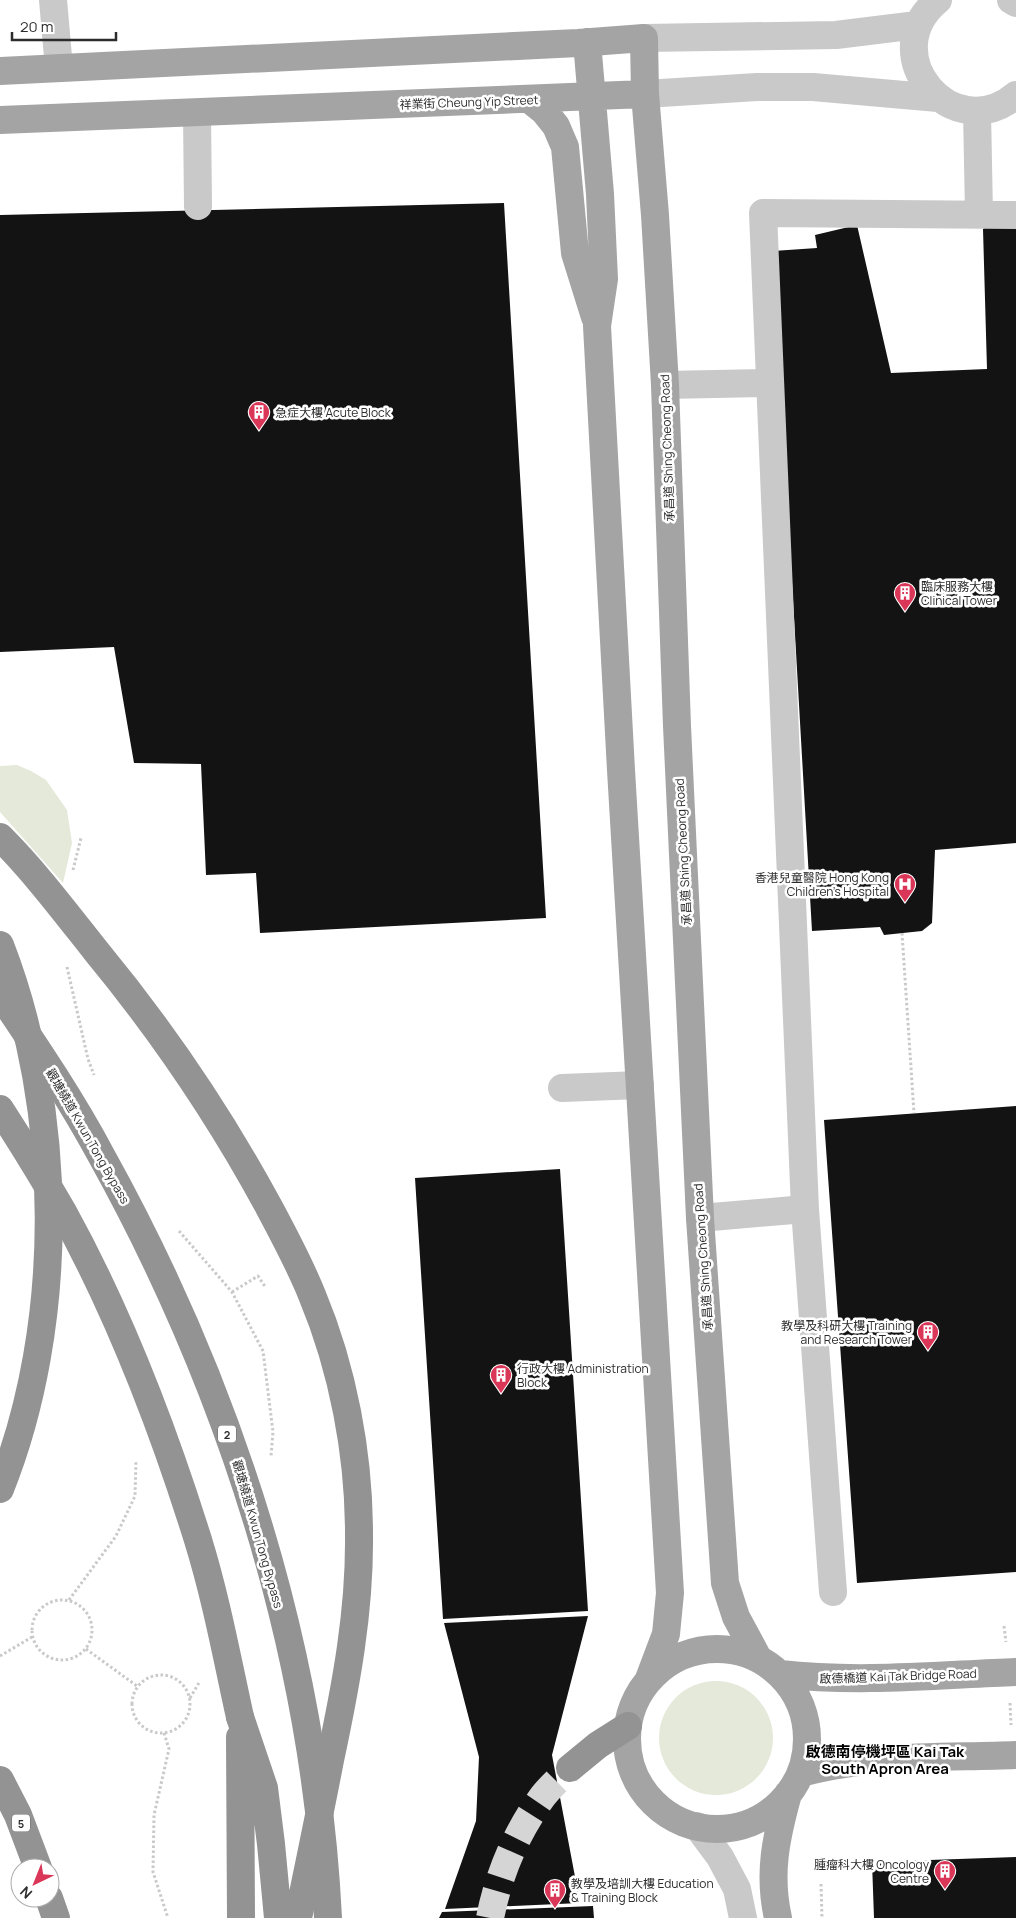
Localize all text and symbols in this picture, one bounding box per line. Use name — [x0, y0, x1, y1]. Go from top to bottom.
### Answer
scale bar — [12, 10, 116, 42]
text: 20 m — [20, 16, 53, 37]
street label: 祥業街 Cheung Yip Street — [399, 91, 539, 113]
street label: 承昌道 Shing Cheong Road — [656, 374, 678, 522]
building icon: 急症大樓 Acute Block — [247, 400, 271, 431]
place label: 急症大樓 Acute Block — [275, 404, 392, 421]
place label: 臨床服務大樓 Clinical Tower — [921, 578, 998, 609]
building icon: 臨床服務大樓 Clinical Tower — [893, 581, 917, 612]
street label: 承昌道 Shing Cheong Road — [671, 778, 695, 926]
place label: 香港兒童醫院 Hong Kong Children's Hospital — [755, 869, 889, 900]
hospital icon: 香港兒童醫院 Hong Kong Children's Hospital — [893, 872, 917, 903]
street label: 觀塘繞道 Kwun Tong Bypass — [42, 1065, 134, 1207]
street label: 承昌道 Shing Cheong Road — [689, 1183, 717, 1331]
place label: 教學及科研大樓 Training and Research Tower — [781, 1317, 913, 1348]
building icon: 教學及科研大樓 Training and Research Tower — [916, 1320, 940, 1351]
place label: 行政大樓 Administration Block — [517, 1360, 649, 1391]
building icon: 行政大樓 Administration Block — [489, 1363, 513, 1394]
road number: 2 — [218, 1426, 236, 1442]
street label: 觀塘繞道 Kwun Tong Bypass — [229, 1458, 287, 1610]
street label: 啟德橋道 Kai Tak Bridge Road — [819, 1665, 977, 1687]
district label: 啟德南停機坪區 Kai Tak South Apron Area — [806, 1741, 965, 1779]
road number: 5 — [12, 1815, 30, 1832]
place label: 腫瘤科大樓 Oncology Centre — [814, 1856, 930, 1887]
north arrow — [10, 1858, 60, 1908]
building icon: 腫瘤科大樓 Oncology Centre — [933, 1859, 957, 1890]
place label: 教學及培訓大樓 Education & Training Block — [571, 1875, 714, 1906]
building icon: 教學及培訓大樓 Education & Training Block — [543, 1878, 567, 1909]
text: N — [16, 1882, 36, 1903]

